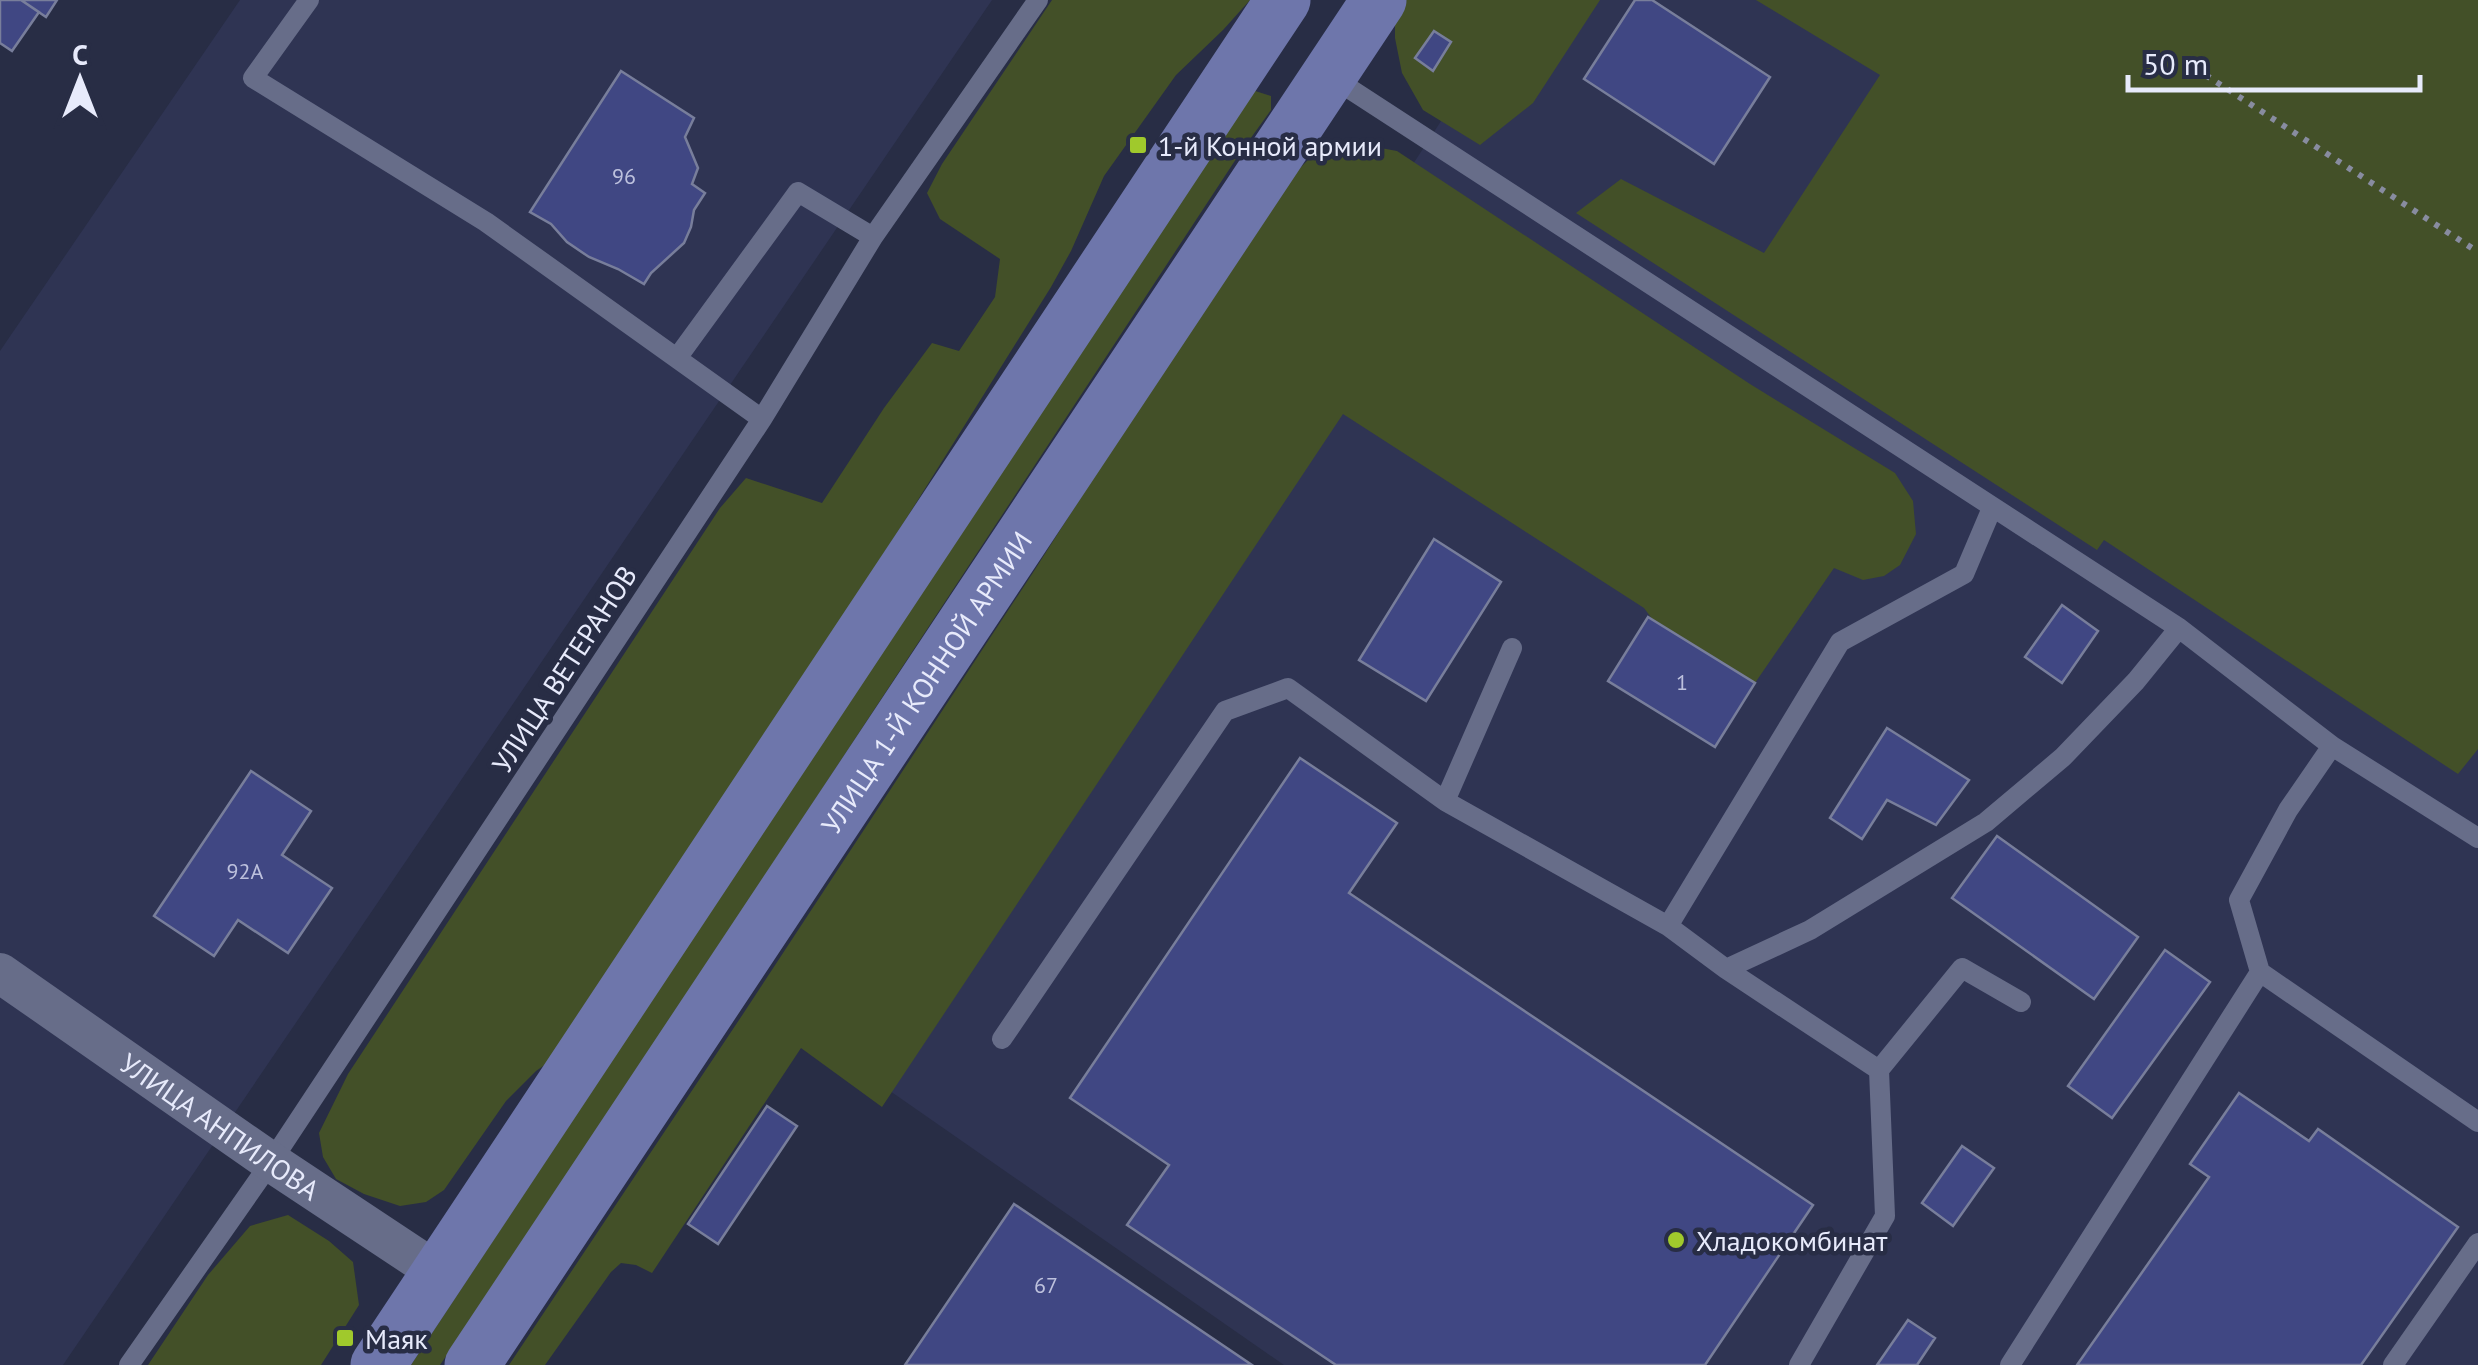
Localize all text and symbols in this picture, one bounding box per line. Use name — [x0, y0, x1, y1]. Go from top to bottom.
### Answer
north arrow — [30, 30, 130, 130]
scale bar — [2128, 30, 2420, 92]
text: С — [72, 36, 88, 73]
text: 50 m — [2143, 44, 2208, 83]
place label: 1-й Конной армии — [1158, 127, 1382, 164]
marker: 1-й Конной армии — [1127, 134, 1149, 156]
house number: 96 — [612, 162, 636, 190]
street label: УЛИЦА 1-Й КОННОЙ АРМИИ — [812, 524, 1040, 840]
street label: УЛИЦА ВЕТЕРАНОВ — [483, 558, 645, 780]
house number: 1 — [1676, 668, 1688, 696]
house number: 92А — [227, 857, 264, 885]
street label: УЛИЦА АНПИЛОВА — [113, 1044, 327, 1208]
place label: Хладокомбинат — [1696, 1222, 1888, 1259]
marker: Хладокомбинат — [1665, 1229, 1687, 1251]
house number: 67 — [1034, 1271, 1058, 1299]
place label: Маяк — [365, 1320, 428, 1357]
marker: Маяк — [334, 1327, 356, 1349]

